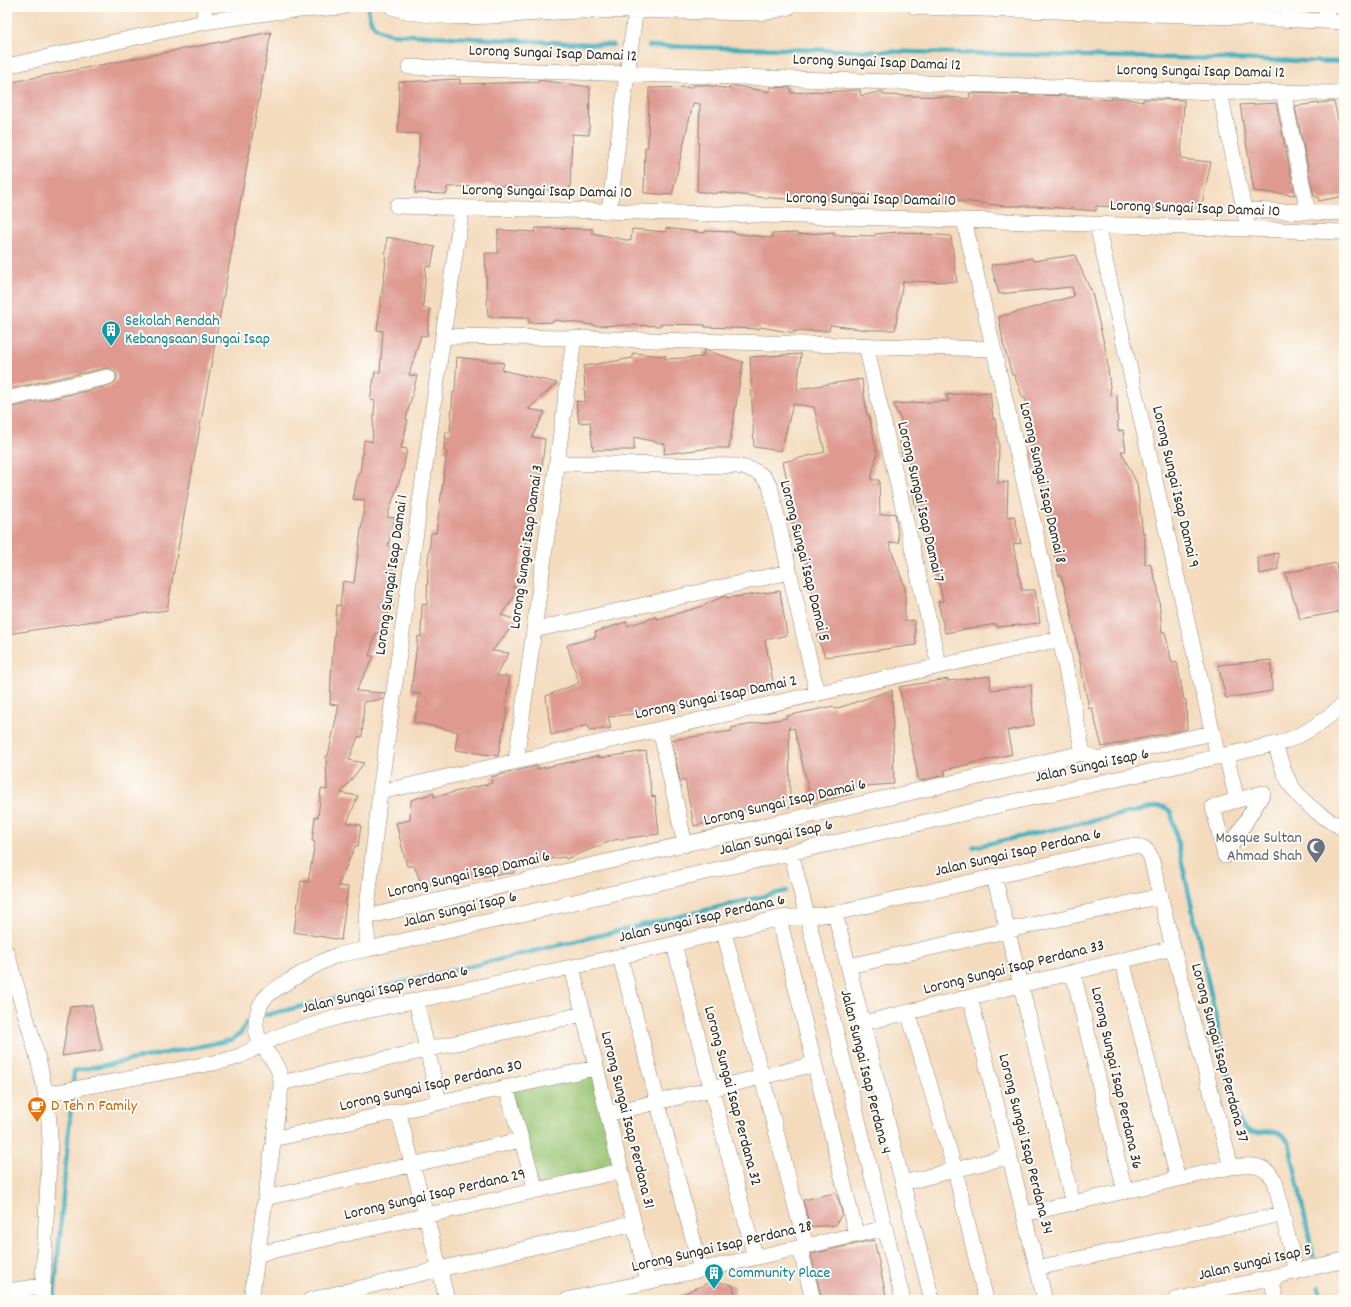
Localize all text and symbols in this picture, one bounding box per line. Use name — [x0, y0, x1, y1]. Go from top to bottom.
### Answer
street label: Lorong Sungai Isap Damai 12 — [468, 40, 638, 68]
street label: Lorong Sungai Isap Damai 12 — [792, 49, 962, 77]
street label: Lorong Sungai Isap Damai 12 — [1116, 59, 1286, 85]
street label: Lorong Sungai Isap Damai 10 — [462, 179, 632, 205]
street label: Lorong Sungai Isap Damai 10 — [786, 187, 956, 213]
street label: Lorong Sungai Isap Damai 10 — [1109, 195, 1281, 223]
place label: Sekolah Rendah Kebangsaan Sungai Isap — [125, 310, 270, 351]
building icon: Sekolah Rendah Kebangsaan Sungai Isap — [100, 319, 122, 347]
street label: Lorong Sungai Isap Damai 8 — [1012, 400, 1072, 566]
street label: Lorong Sungai Isap Damai 9 — [1145, 404, 1205, 570]
street label: Lorong Sungai Isap Damai 7 — [890, 419, 950, 585]
street label: Lorong Sungai Isap Damai 3 — [504, 463, 550, 631]
street label: Lorong Sungai Isap Damai 5 — [773, 478, 835, 644]
street label: Lorong Sungai Isap Damai 1 — [369, 493, 415, 657]
street label: Lorong Sungai Isap Damai 2 — [633, 670, 799, 726]
street label: Jalan Sungai Isap 6 — [1033, 743, 1151, 789]
street label: Lorong Sungai Isap Damai 6 — [701, 773, 869, 833]
street label: Jalan Sungai Isap 6 — [717, 814, 835, 862]
street label: Jalan Sungai Isap Perdana 6 — [933, 823, 1104, 883]
place label: Mosque Sultan Ahmad Shah — [1215, 827, 1302, 868]
mosque icon: Mosque Sultan Ahmad Shah — [1305, 836, 1327, 864]
street label: Lorong Sungai Isap Damai 6 — [385, 845, 553, 905]
street label: Jalan Sungai Isap 6 — [401, 886, 519, 934]
street label: Jalan Sungai Isap Perdana 6 — [617, 889, 788, 949]
street label: Lorong Sungai Isap Perdana 33 — [921, 934, 1107, 1002]
street label: Jalan Sungai Isap Perdana 6 — [300, 960, 471, 1020]
street label: Lorong Sungai Isap Perdana 37 — [1184, 961, 1254, 1145]
street label: Lorong Sungai Isap Perdana 36 — [1084, 985, 1148, 1171]
street label: Jalan Sungai Isap Perdana 4 — [833, 987, 897, 1157]
street label: Lorong Sungai Isap Perdana 32 — [697, 1003, 767, 1189]
street label: Lorong Sungai Isap Perdana 31 — [594, 1029, 660, 1211]
street label: Lorong Sungai Isap Perdana 34 — [991, 1051, 1059, 1237]
street label: Lorong Sungai Isap Perdana 30 — [337, 1054, 525, 1118]
cafe icon: D Teh n Family — [26, 1095, 48, 1123]
place label: D Teh n Family — [51, 1095, 138, 1118]
street label: Lorong Sungai Isap Perdana 29 — [342, 1163, 528, 1227]
street label: Lorong Sungai Isap Perdana 28 — [629, 1215, 815, 1279]
street label: Jalan Sungai Isap 5 — [1196, 1239, 1314, 1287]
building icon: Community Place — [703, 1262, 725, 1290]
place label: Community Place — [728, 1262, 830, 1285]

